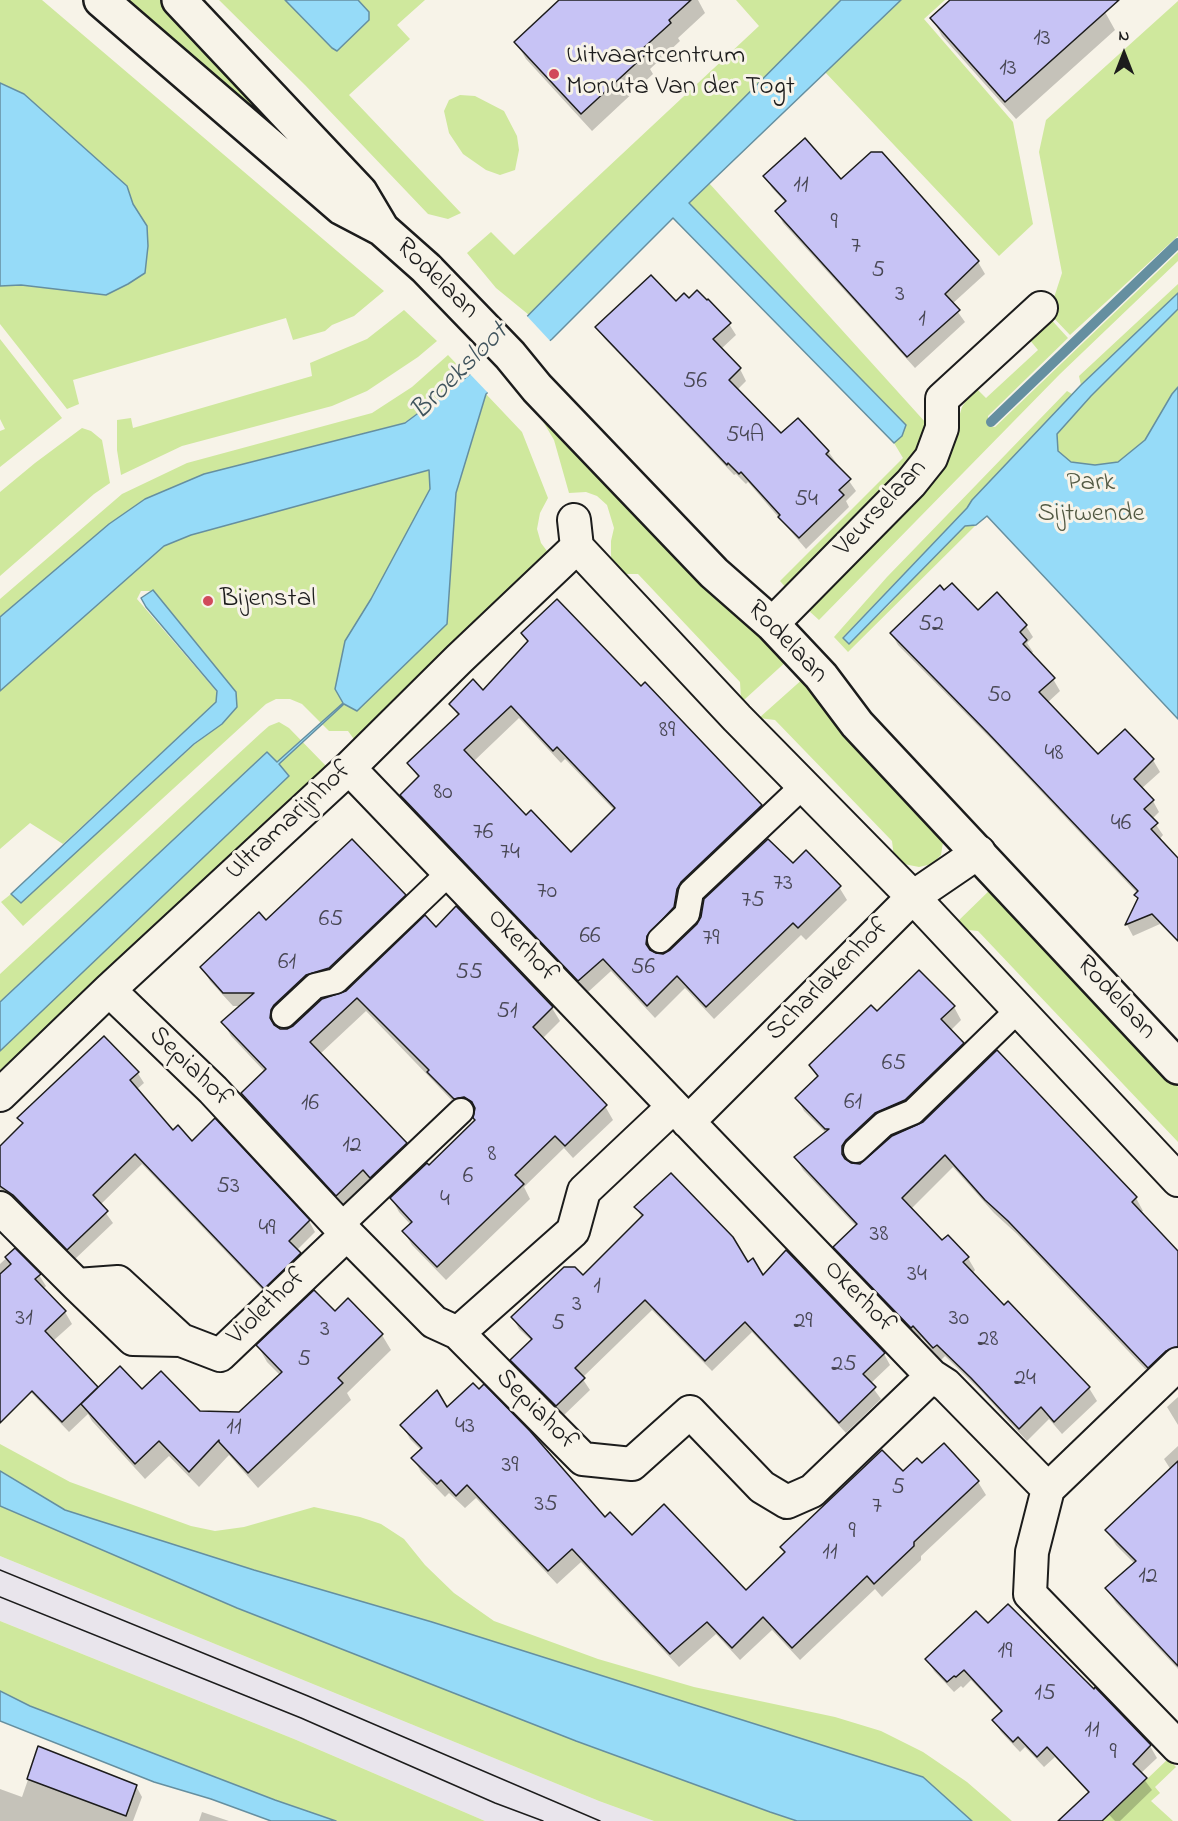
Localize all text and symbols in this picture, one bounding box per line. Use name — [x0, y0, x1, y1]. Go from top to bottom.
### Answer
north arrow — [1094, 24, 1154, 84]
text: N — [1119, 24, 1129, 48]
house number: 13 — [1033, 26, 1051, 54]
place label: Uitvaartcentrum Monuta Van der Togt — [566, 42, 795, 105]
house number: 13 — [999, 56, 1017, 84]
marker: Uitvaartcentrum Monuta Van der Togt — [547, 67, 561, 81]
house number: 11 — [793, 173, 809, 201]
house number: 9 — [830, 210, 838, 238]
street label: Rodelaan — [388, 232, 484, 328]
house number: 7 — [851, 234, 861, 262]
house number: 5 — [871, 258, 885, 286]
house number: 3 — [895, 282, 905, 310]
house number: 1 — [918, 307, 926, 335]
water label: Broeksloot — [405, 317, 517, 429]
house number: 56 — [683, 369, 707, 397]
house number: 54A — [726, 423, 764, 451]
street label: Veurselaan — [829, 454, 935, 564]
park label: Park Sijtwende — [1037, 469, 1145, 532]
house number: 54 — [794, 487, 818, 515]
place label: Bijenstal — [220, 585, 316, 617]
marker: Bijenstal — [201, 594, 215, 608]
street label: Rodelaan — [738, 595, 834, 691]
house number: 52 — [918, 612, 944, 640]
house number: 50 — [987, 683, 1011, 711]
house number: 89 — [659, 718, 675, 746]
house number: 48 — [1045, 741, 1063, 769]
street label: Ultramarijnhof — [220, 755, 360, 889]
house number: 80 — [433, 780, 453, 808]
house number: 46 — [1111, 811, 1131, 839]
house number: 76 — [473, 820, 493, 848]
house number: 74 — [500, 840, 520, 868]
house number: 73 — [773, 871, 793, 899]
house number: 70 — [537, 879, 557, 907]
house number: 75 — [741, 888, 765, 916]
street label: Okerhof — [479, 903, 563, 991]
house number: 65 — [319, 907, 343, 935]
street label: Scharlakenhof — [761, 913, 897, 1049]
house number: 66 — [579, 924, 601, 952]
house number: 79 — [702, 926, 720, 954]
house number: 61 — [278, 950, 296, 978]
street label: Rodelaan — [1068, 950, 1162, 1048]
house number: 56 — [631, 955, 655, 983]
house number: 55 — [455, 960, 483, 988]
house number: 51 — [496, 999, 518, 1027]
street label: Sepiahof — [141, 1021, 237, 1115]
house number: 65 — [882, 1051, 906, 1079]
house number: 61 — [844, 1090, 862, 1118]
house number: 16 — [301, 1091, 319, 1119]
house number: 12 — [342, 1133, 362, 1161]
house number: 8 — [488, 1142, 496, 1170]
house number: 6 — [463, 1164, 473, 1192]
house number: 53 — [216, 1174, 240, 1202]
house number: 4 — [440, 1187, 450, 1215]
house number: 49 — [258, 1216, 276, 1244]
house number: 38 — [870, 1222, 888, 1250]
street label: Okerhof — [815, 1255, 901, 1341]
house number: 34 — [907, 1262, 927, 1290]
street label: Violethof — [222, 1263, 314, 1353]
house number: 1 — [593, 1274, 601, 1302]
house number: 3 — [572, 1292, 582, 1320]
house number: 31 — [15, 1306, 33, 1334]
house number: 30 — [949, 1306, 969, 1334]
house number: 29 — [793, 1309, 813, 1337]
house number: 5 — [551, 1311, 565, 1339]
house number: 3 — [320, 1317, 330, 1345]
house number: 28 — [978, 1327, 998, 1355]
house number: 5 — [297, 1347, 311, 1375]
house number: 25 — [831, 1352, 857, 1380]
street label: Sepiahof — [487, 1363, 583, 1459]
house number: 24 — [1014, 1366, 1036, 1394]
house number: 43 — [455, 1414, 475, 1442]
house number: 11 — [226, 1415, 242, 1443]
house number: 39 — [501, 1453, 519, 1481]
house number: 5 — [891, 1475, 905, 1503]
house number: 35 — [534, 1492, 558, 1520]
house number: 7 — [872, 1494, 882, 1522]
house number: 9 — [848, 1519, 856, 1547]
house number: 11 — [822, 1540, 838, 1568]
house number: 12 — [1138, 1564, 1158, 1592]
house number: 19 — [998, 1639, 1012, 1667]
house number: 15 — [1034, 1681, 1056, 1709]
house number: 11 — [1084, 1718, 1100, 1746]
house number: 9 — [1109, 1740, 1117, 1768]

